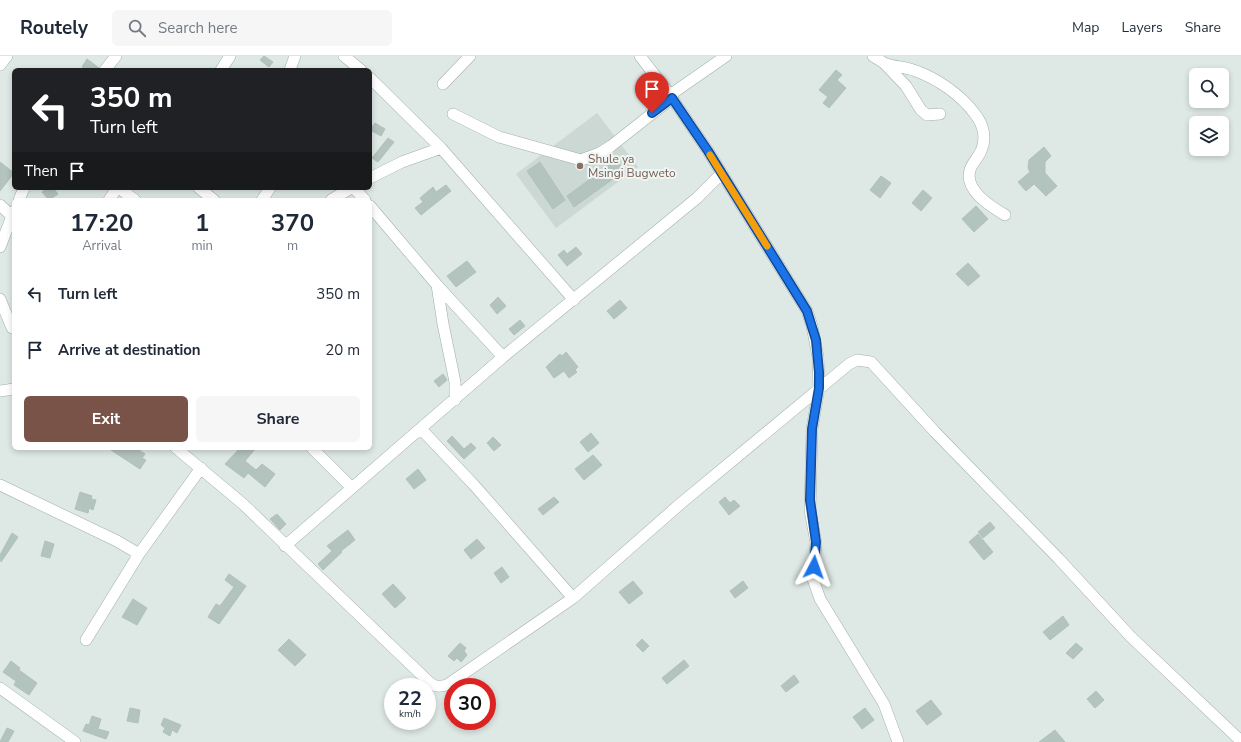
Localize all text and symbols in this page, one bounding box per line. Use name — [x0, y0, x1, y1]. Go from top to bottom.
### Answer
search box — [112, 10, 392, 46]
text: Routely — [20, 15, 88, 41]
icon: search — [126, 17, 148, 39]
text: Search here — [158, 18, 238, 38]
text: Map — [1072, 18, 1099, 37]
text: Layers — [1121, 18, 1163, 37]
text: Share — [1185, 18, 1221, 37]
map controls — [1189, 68, 1229, 156]
button: search — [1189, 68, 1229, 108]
pin — [635, 72, 669, 113]
icon: arrive — [641, 78, 663, 100]
text: 350 m — [90, 79, 173, 117]
icon: left — [24, 84, 76, 136]
text: Turn left — [90, 115, 158, 139]
button: layers — [1189, 116, 1229, 156]
place label: Shule ya Msingi Bugweto — [588, 151, 676, 181]
icon: arrive — [66, 160, 88, 182]
text: Then — [24, 161, 58, 181]
marker: Shule ya Msingi Bugweto — [575, 161, 585, 171]
text: 17:20 — [70, 207, 133, 239]
text: 1 — [195, 207, 209, 239]
text: 370 — [271, 207, 314, 239]
text: Arrival — [82, 237, 121, 255]
text: min — [191, 237, 213, 255]
text: m — [287, 237, 298, 255]
icon: left — [24, 283, 46, 305]
text: Turn left — [58, 284, 117, 304]
text: 350 m — [316, 284, 360, 304]
icon: arrive — [24, 339, 46, 361]
text: Arrive at destination — [58, 340, 201, 360]
text: 20 m — [325, 340, 360, 360]
button: Exit — [24, 396, 188, 442]
button: Share — [196, 396, 360, 442]
position arrow — [793, 546, 835, 588]
speed limit sign: 30 — [444, 678, 496, 730]
text: 22 — [398, 685, 422, 712]
text: km/h — [399, 707, 421, 721]

